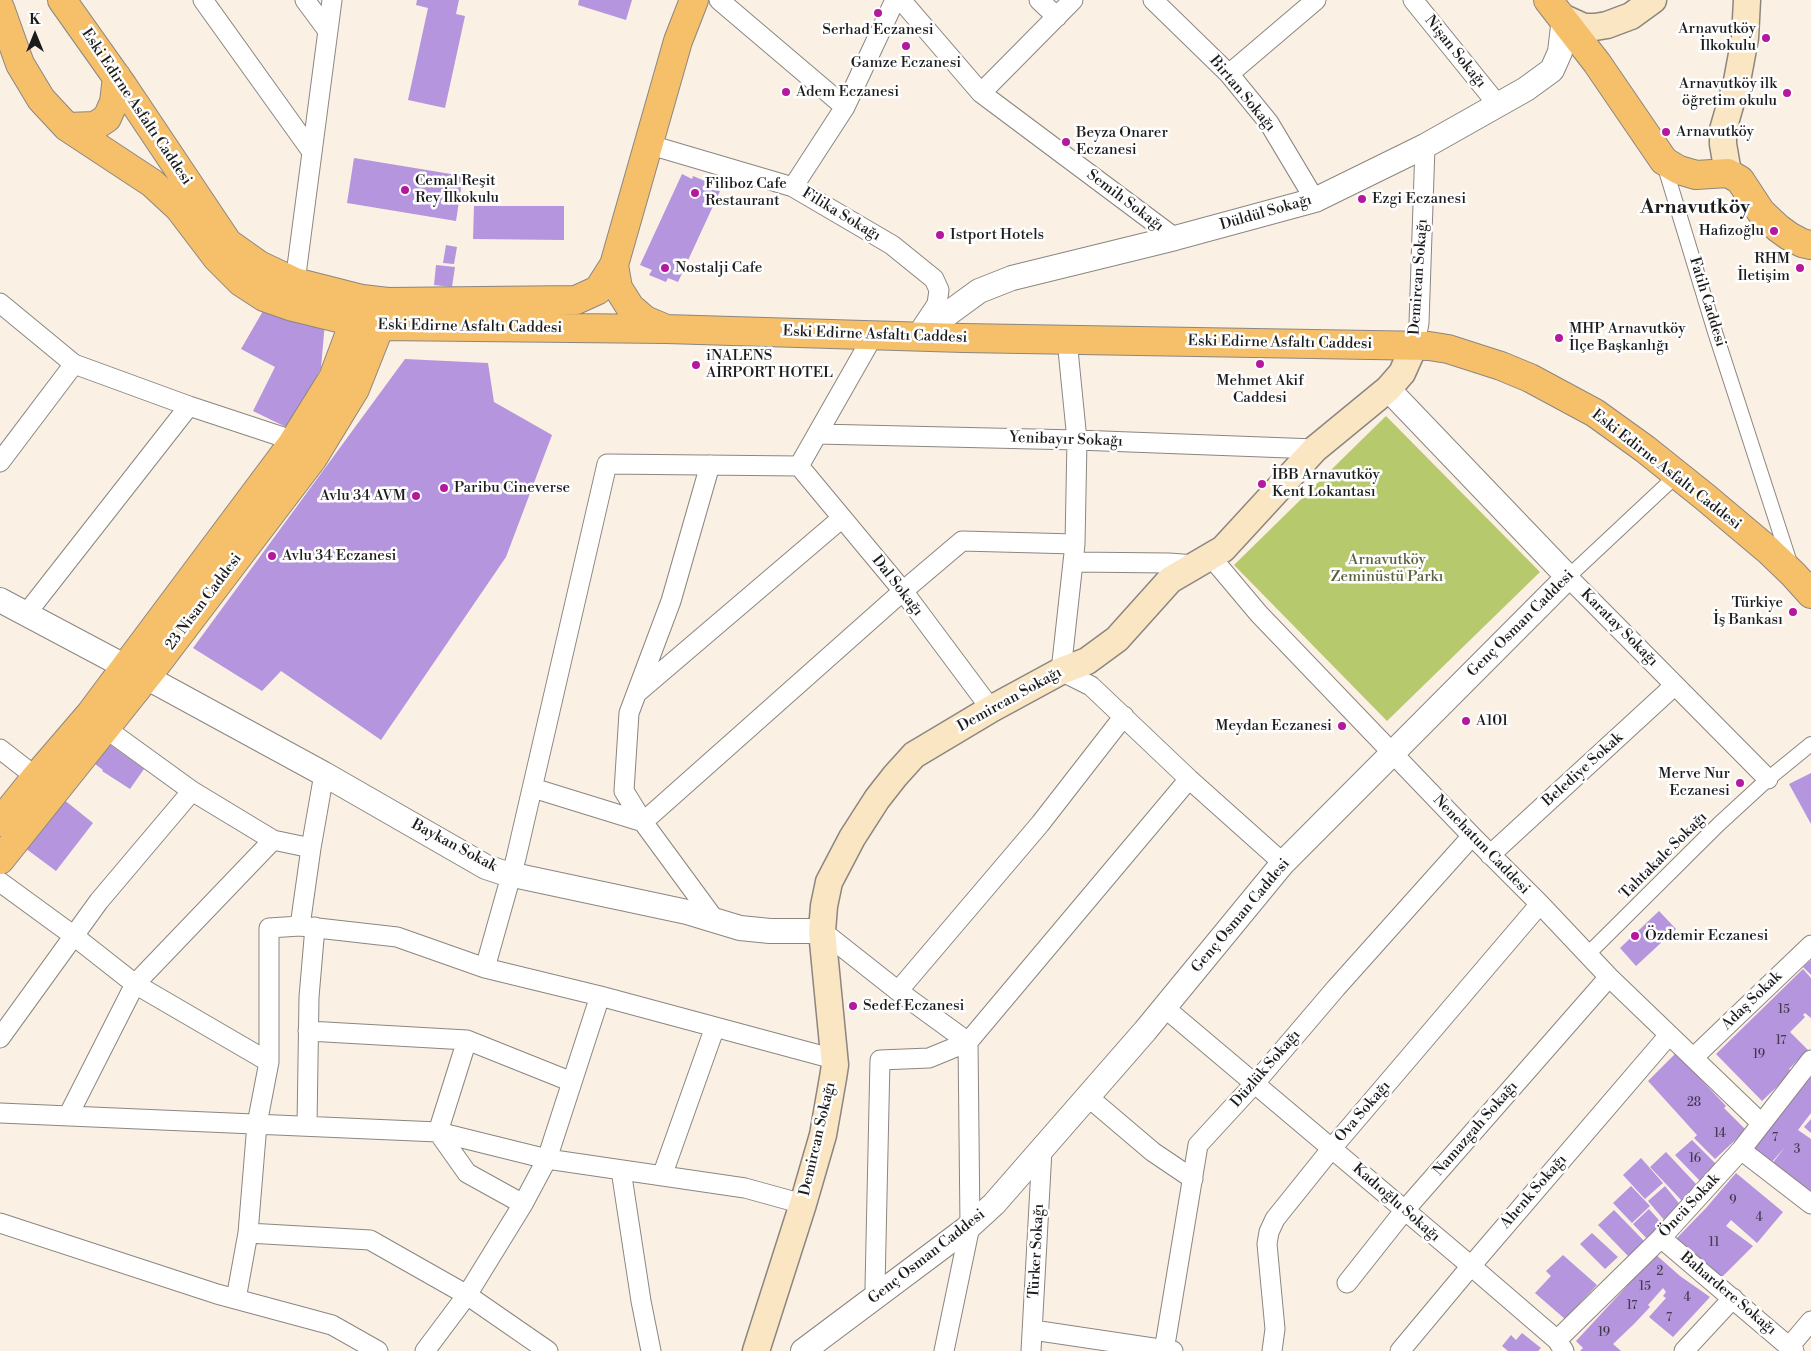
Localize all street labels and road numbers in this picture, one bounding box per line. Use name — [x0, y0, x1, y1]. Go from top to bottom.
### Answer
street label: Nişan Sokağı — [1420, 12, 1490, 92]
street label: Eski Edirne Asfaltı Caddesi — [77, 25, 195, 189]
street label: Birtan Sokağı — [1205, 53, 1279, 135]
street label: Semih Sokağı — [1083, 166, 1167, 236]
street label: Filika Sokağı — [798, 184, 884, 246]
street label: Düldül Sokağı — [1218, 191, 1314, 235]
street label: Demircan Sokağı — [1406, 218, 1432, 336]
street label: Fatih Caddesi — [1685, 255, 1729, 349]
street label: Eski Edirne Asfaltı Caddesi — [378, 316, 562, 338]
street label: Eski Edirne Asfaltı Caddesi — [782, 323, 968, 347]
street label: Eski Edirne Asfaltı Caddesi — [1188, 332, 1372, 354]
street label: Eski Edirne Asfaltı Caddesi — [1588, 406, 1744, 534]
street label: Yenibayır Sokağı — [1009, 429, 1123, 451]
street label: 23 Nisan Caddesi — [162, 550, 246, 654]
street label: Dal Sokağı — [868, 552, 926, 620]
street label: Genç Osman Caddesi — [1464, 567, 1578, 681]
street label: Karatay Sokağı — [1577, 586, 1661, 670]
street label: Demircan Sokağı — [955, 664, 1065, 736]
street label: Belediye Sokak — [1539, 729, 1627, 811]
street label: Nenehatun Caddesi — [1429, 791, 1533, 899]
street label: Tahtakale Sokağı — [1617, 809, 1711, 903]
street label: Baykan Sokak — [408, 816, 500, 876]
street label: Genç Osman Caddesi — [1188, 855, 1294, 977]
street label: Adaş Sokak — [1718, 968, 1786, 1034]
street label: Düzlük Sokağı — [1227, 1027, 1305, 1111]
street label: Ova Sokağı — [1331, 1078, 1395, 1146]
street label: Namazgah Sokağı — [1430, 1078, 1522, 1180]
street label: Demircan Sokağı — [796, 1080, 840, 1198]
street label: Ahenk Sokağı — [1497, 1151, 1571, 1233]
street label: Kadıoğlu Sokağı — [1348, 1160, 1444, 1246]
street label: Öncü Sokak — [1656, 1170, 1724, 1242]
street label: Türker Sokağı — [1026, 1203, 1048, 1299]
street label: Genç Osman Caddesi — [865, 1206, 989, 1308]
street label: Bahardere Sokağı — [1676, 1249, 1780, 1339]

